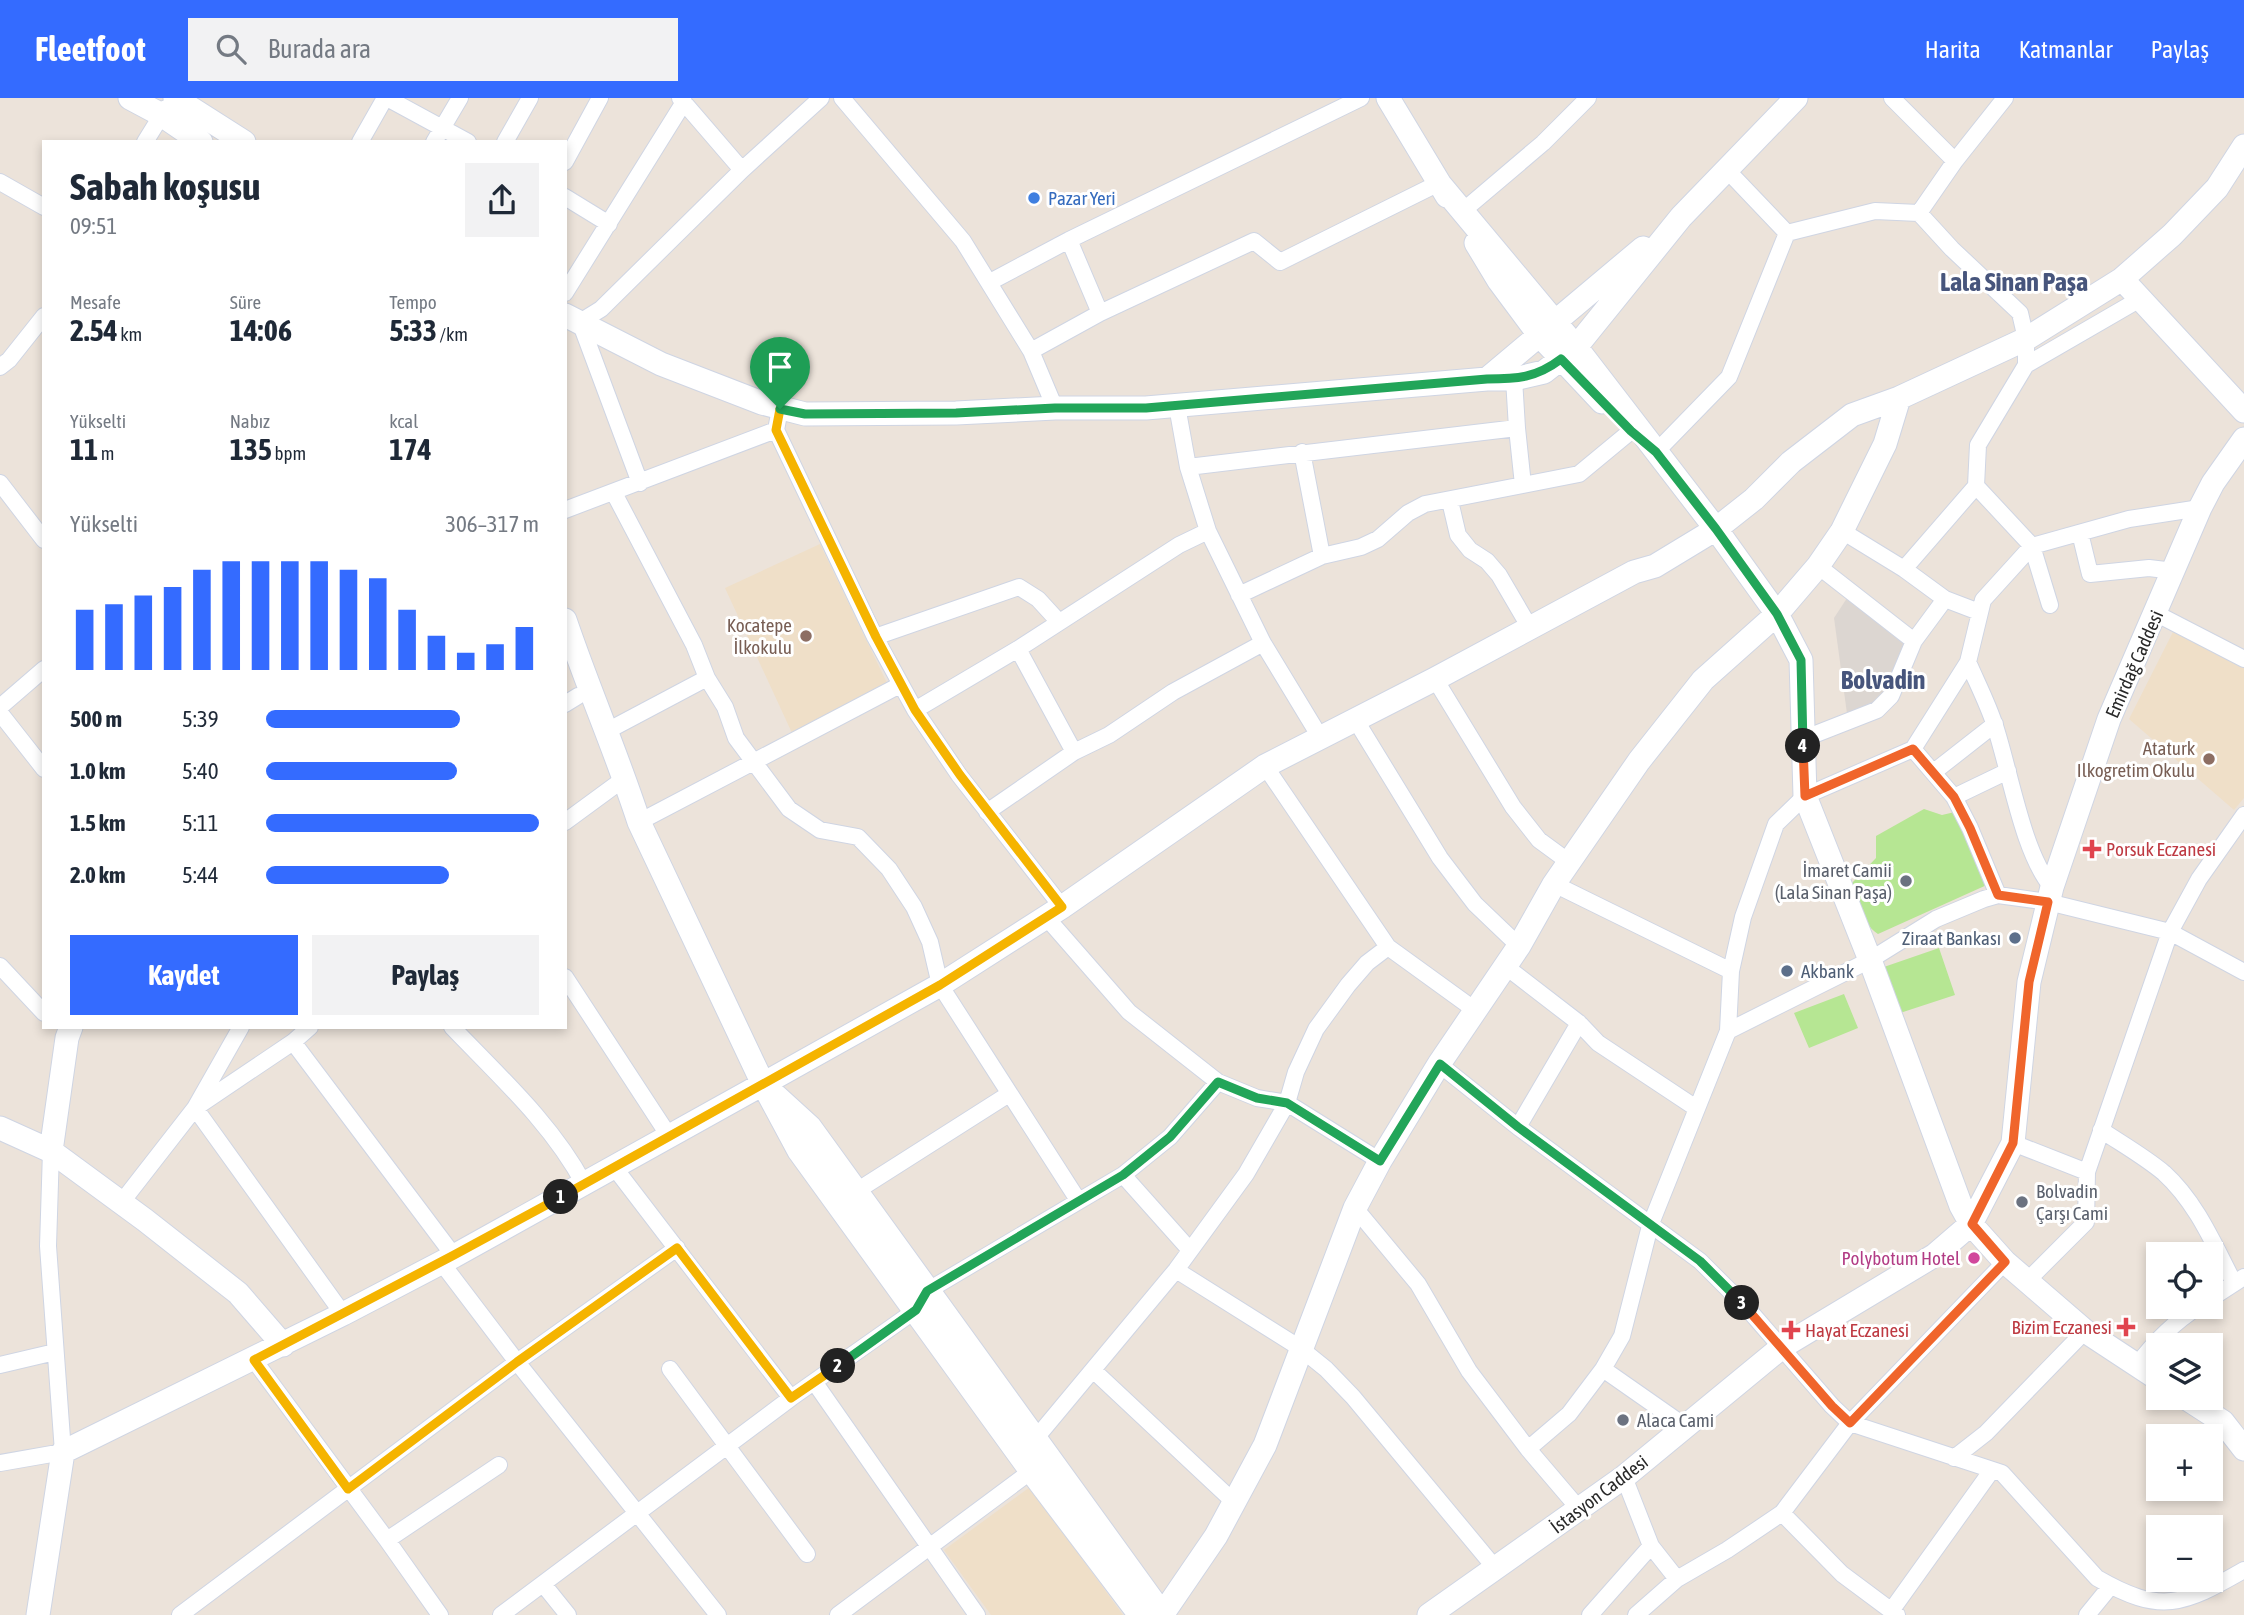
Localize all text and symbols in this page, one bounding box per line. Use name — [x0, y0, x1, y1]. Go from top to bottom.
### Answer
search box — [188, 18, 678, 81]
text: Fleetfoot — [35, 30, 146, 68]
icon: search — [212, 30, 250, 68]
text: Burada ara — [268, 34, 371, 64]
text: Harita — [1925, 36, 1981, 63]
text: Katmanlar — [2019, 36, 2113, 63]
text: Paylaş — [2151, 36, 2209, 63]
button: share — [465, 163, 539, 237]
text: Sabah koşusu — [70, 165, 260, 208]
place label: Pazar Yeri — [1048, 187, 1116, 209]
marker: Pazar Yeri — [1026, 190, 1042, 206]
text: 09:51 — [70, 213, 117, 239]
district label: Lala Sinan Paşa — [1940, 267, 2088, 297]
text: Mesafe — [70, 291, 121, 313]
text: Süre — [230, 291, 261, 313]
text: Tempo — [389, 291, 437, 313]
text: 2.54 — [70, 313, 118, 347]
text: 14:06 — [230, 313, 292, 347]
text: 5:33 — [389, 313, 437, 347]
text: km — [118, 323, 142, 345]
text: /km — [437, 323, 468, 345]
pin — [750, 337, 810, 409]
icon: arrive — [761, 348, 799, 386]
text: Yükselti — [70, 410, 126, 432]
text: Nabız — [230, 410, 270, 432]
text: kcal — [389, 410, 418, 432]
text: 11 — [70, 432, 98, 466]
text: 135 — [230, 432, 272, 466]
text: 174 — [389, 432, 432, 466]
text: m — [98, 442, 115, 464]
text: bpm — [272, 442, 306, 464]
text: Yükselti — [70, 511, 138, 537]
text: 306–317 m — [445, 511, 539, 537]
street label: Emirdağ Caddesi — [2100, 607, 2168, 721]
place label: Kocatepe İlkokulu — [727, 614, 792, 658]
marker: Kocatepe İlkokulu — [798, 628, 814, 644]
district label: Bolvadin — [1841, 665, 1925, 695]
text: 500 m — [70, 706, 122, 732]
text: 5:39 — [182, 706, 219, 732]
pin: 4 — [1786, 728, 1820, 764]
text: 4 — [1798, 734, 1807, 756]
place label: Ataturk Ilkogretim Okulu — [2077, 737, 2196, 781]
marker: Ataturk Ilkogretim Okulu — [2201, 751, 2217, 767]
text: 1.0 km — [70, 758, 126, 784]
text: 5:40 — [182, 758, 219, 784]
text: 1.5 km — [70, 810, 126, 836]
text: 5:11 — [182, 810, 219, 836]
place label: Porsuk Eczanesi — [2106, 838, 2216, 860]
marker: Porsuk Eczanesi — [2084, 841, 2100, 857]
place label: İmaret Camii (Lala Sinan Paşa) — [1775, 859, 1892, 903]
text: 2.0 km — [70, 862, 126, 888]
text: 5:44 — [182, 862, 219, 888]
marker: İmaret Camii (Lala Sinan Paşa) — [1898, 873, 1914, 889]
place label: Ziraat Bankası — [1902, 927, 2001, 949]
marker: Ziraat Bankası — [2007, 930, 2023, 946]
button: Kaydet — [70, 935, 298, 1015]
button: Paylaş — [312, 935, 539, 1015]
place label: Akbank — [1801, 960, 1855, 982]
marker: Akbank — [1779, 963, 1795, 979]
pin: 1 — [544, 1180, 578, 1214]
place label: Bolvadin Çarşı Cami — [2036, 1180, 2108, 1224]
text: 1 — [556, 1185, 565, 1207]
marker: Bolvadin Çarşı Cami — [2014, 1194, 2030, 1210]
map controls — [2146, 1242, 2223, 1592]
button: locate — [2146, 1242, 2223, 1319]
place label: Polybotum Hotel — [1841, 1247, 1960, 1269]
marker: Polybotum Hotel — [1966, 1250, 1982, 1266]
pin: 3 — [1724, 1286, 1760, 1320]
text: 3 — [1737, 1291, 1746, 1313]
place label: Bizim Eczanesi — [2011, 1316, 2112, 1338]
place label: Hayat Eczanesi — [1805, 1319, 1909, 1341]
marker: Bizim Eczanesi — [2118, 1319, 2134, 1335]
marker: Hayat Eczanesi — [1783, 1322, 1799, 1338]
button: layers — [2146, 1333, 2223, 1410]
pin: 2 — [820, 1348, 856, 1384]
text: 2 — [833, 1354, 842, 1376]
place label: Alaca Cami — [1637, 1409, 1714, 1431]
marker: Alaca Cami — [1615, 1412, 1631, 1428]
button: + — [2146, 1424, 2223, 1501]
street label: İstasyon Caddesi — [1546, 1450, 1652, 1538]
button: − — [2146, 1515, 2223, 1592]

